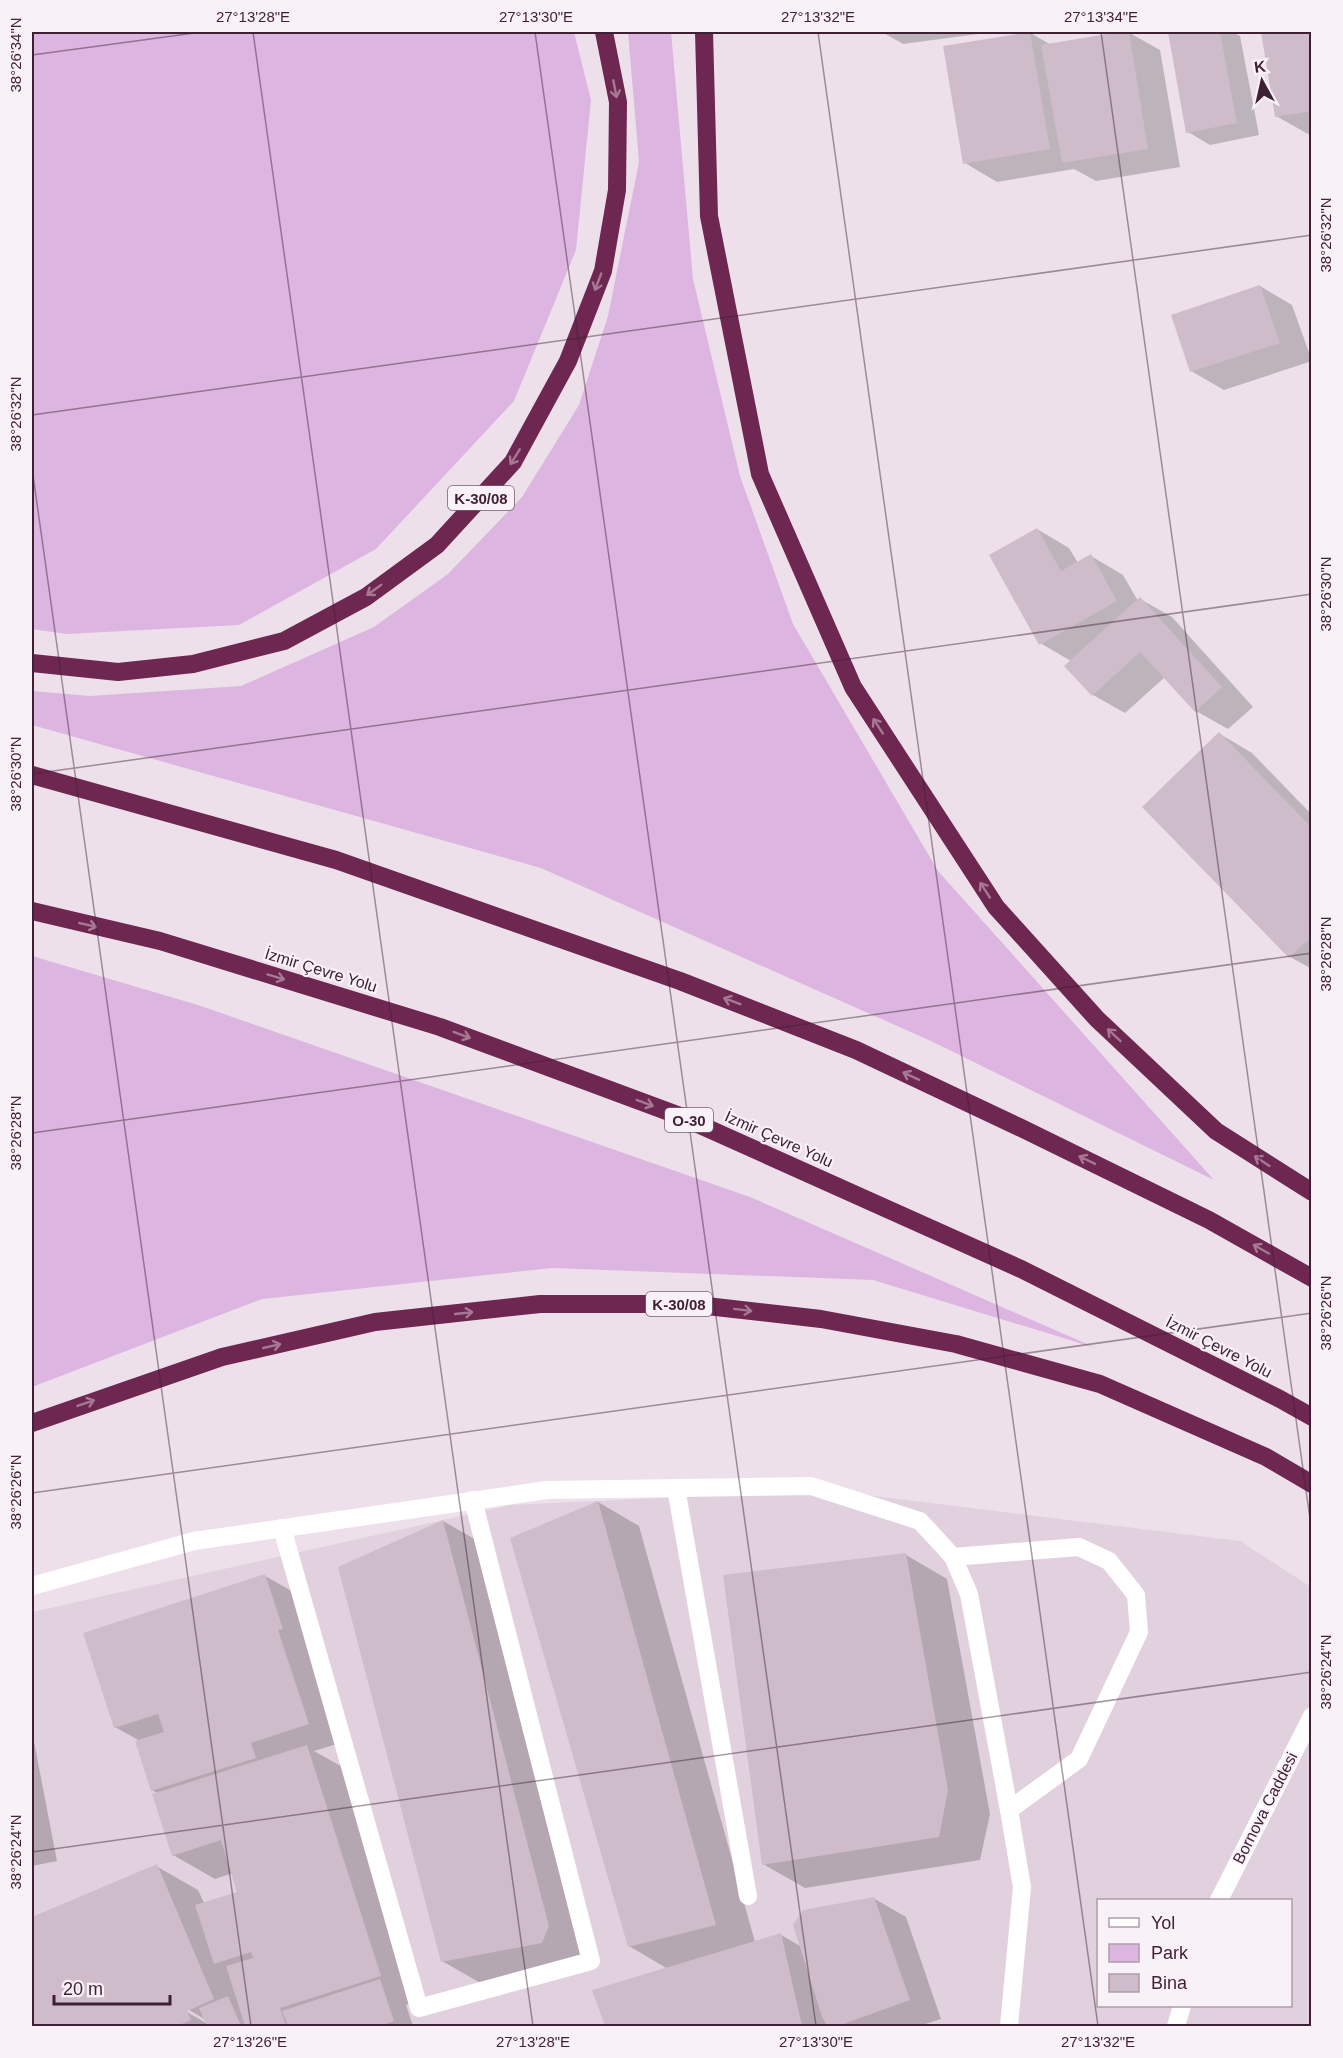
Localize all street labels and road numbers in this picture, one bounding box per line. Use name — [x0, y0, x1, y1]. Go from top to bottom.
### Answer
road number: K-30/08 — [448, 486, 514, 510]
street label: İzmir Çevre Yolu — [263, 944, 379, 995]
street label: İzmir Çevre Yolu — [722, 1107, 836, 1170]
road number: O-30 — [665, 1108, 713, 1132]
road number: K-30/08 — [646, 1292, 712, 1316]
street label: İzmir Çevre Yolu — [1163, 1312, 1275, 1381]
street label: Bornova Caddesi — [1230, 1749, 1300, 1867]

